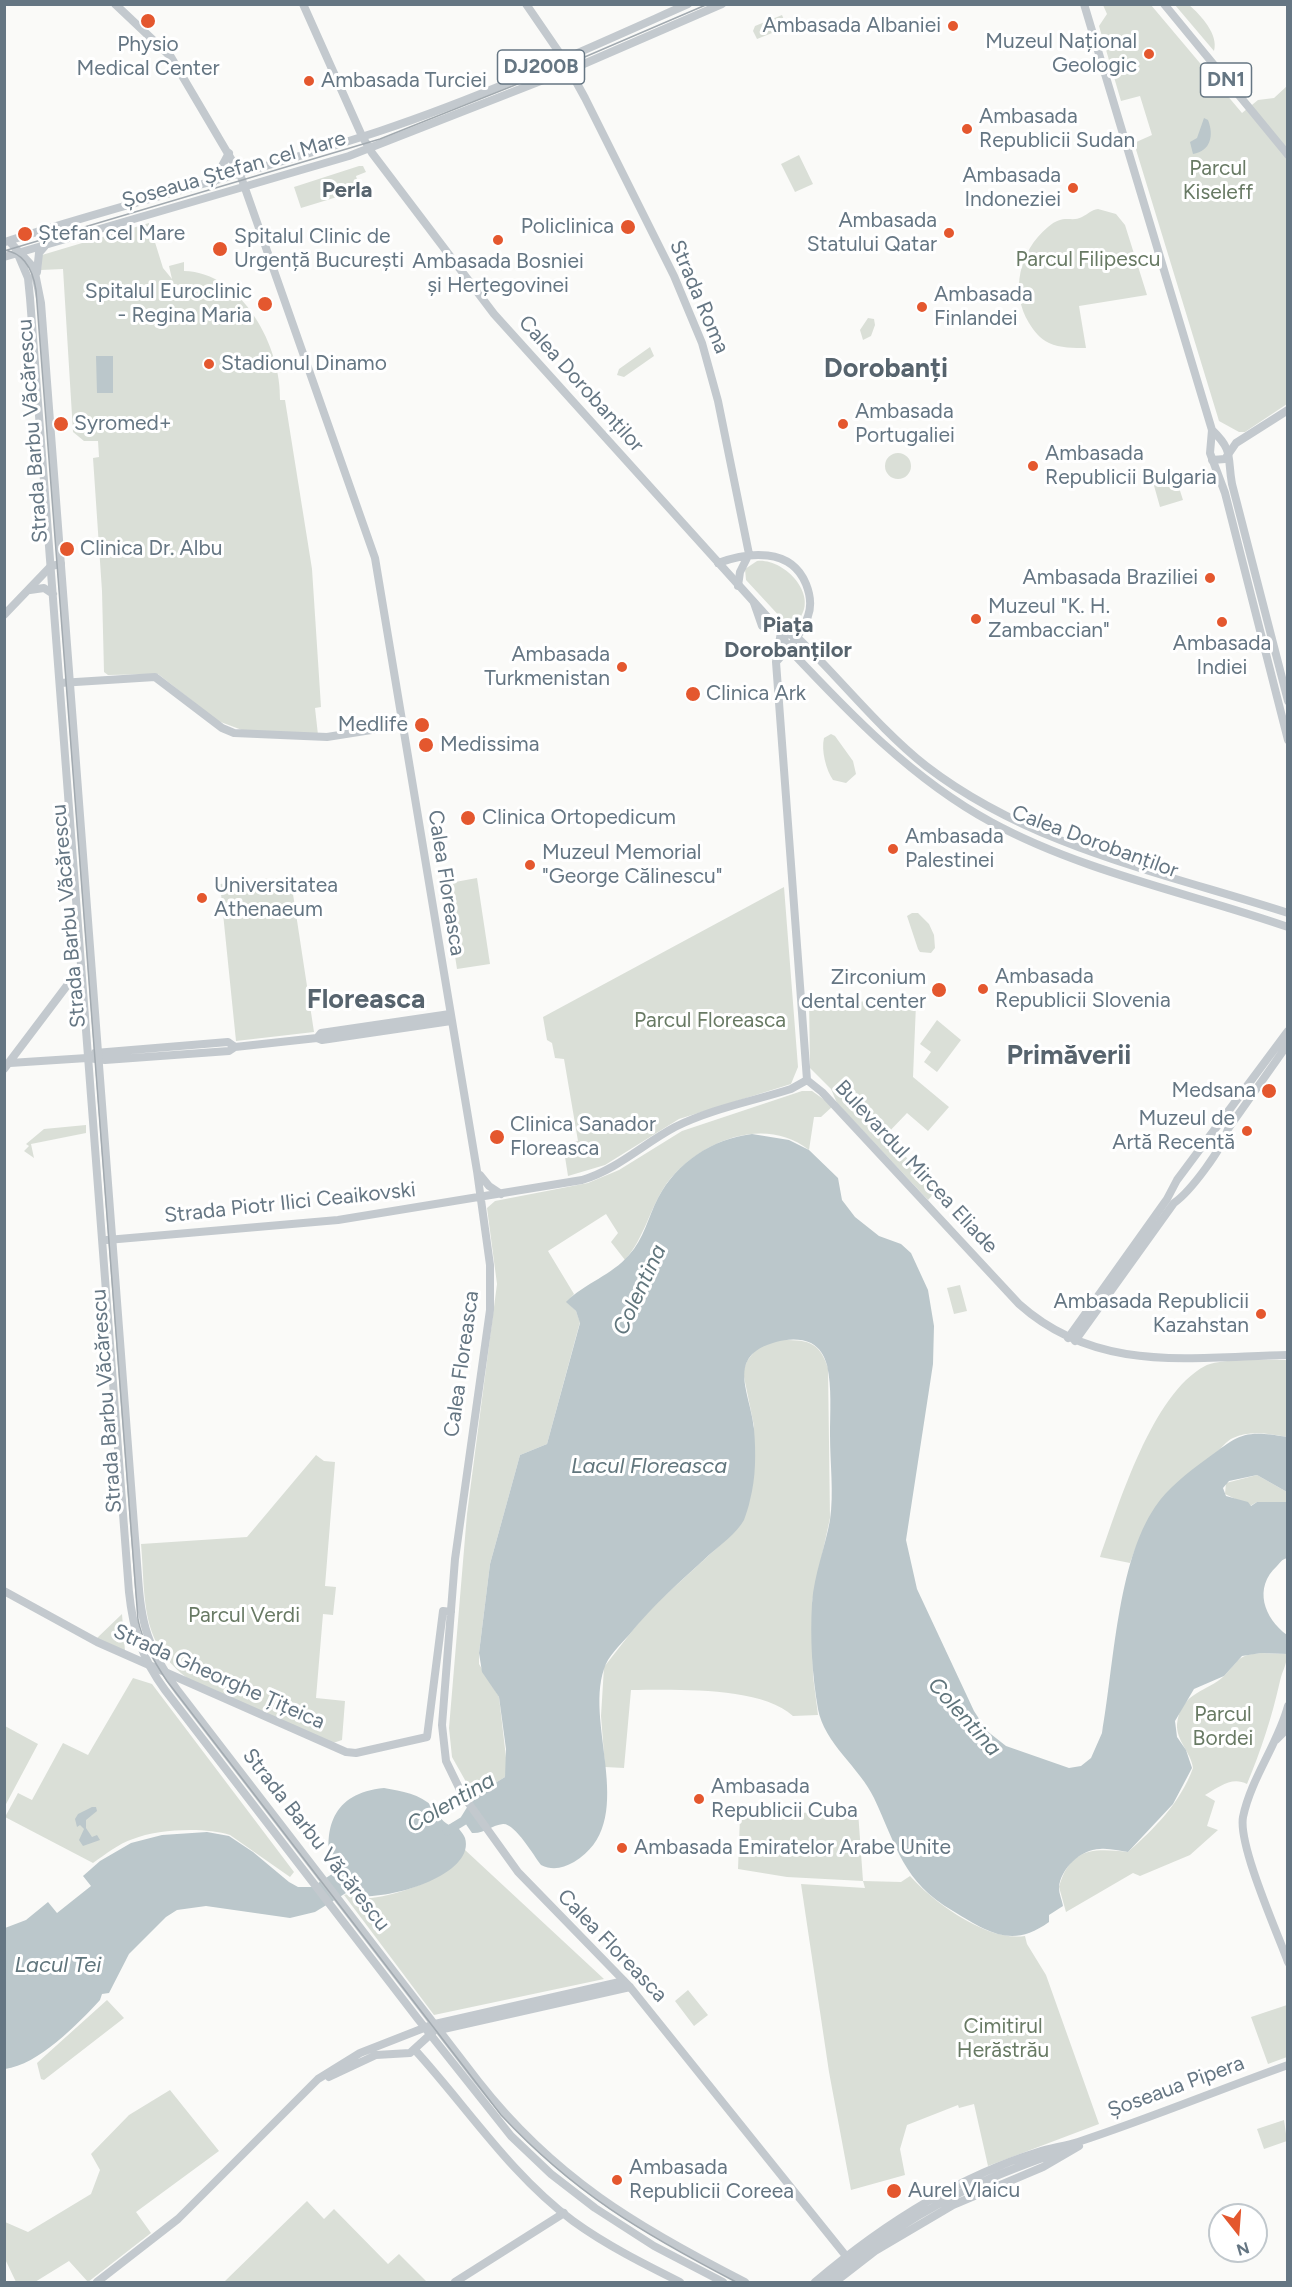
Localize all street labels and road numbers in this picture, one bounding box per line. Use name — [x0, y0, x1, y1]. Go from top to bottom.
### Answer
road number: DJ200B — [498, 50, 584, 84]
road number: DN1 — [1200, 63, 1252, 97]
street label: Șoseaua Ștefan cel Mare — [119, 126, 349, 214]
street label: Strada Roma — [664, 237, 734, 357]
street label: Calea Dorobanților — [513, 310, 649, 458]
street label: Strada Barbu Văcărescu — [13, 318, 53, 544]
street label: Calea Dorobanților — [1008, 800, 1182, 884]
street label: Strada Barbu Văcărescu — [47, 803, 91, 1029]
street label: Calea Floreasca — [422, 808, 470, 958]
street label: Bulevardul Mircea Eliade — [829, 1075, 1003, 1259]
street label: Strada Piotr Ilici Ceaikovski — [163, 1177, 417, 1229]
street label: Strada Barbu Văcărescu — [87, 1288, 127, 1514]
street label: Calea Floreasca — [439, 1289, 485, 1439]
street label: Strada Gheorghe Țițeica — [109, 1619, 329, 1735]
street label: Strada Barbu Văcărescu — [237, 1744, 395, 1936]
street label: Calea Floreasca — [552, 1884, 672, 2008]
street label: Șoseaua Pipera — [1104, 2051, 1248, 2123]

